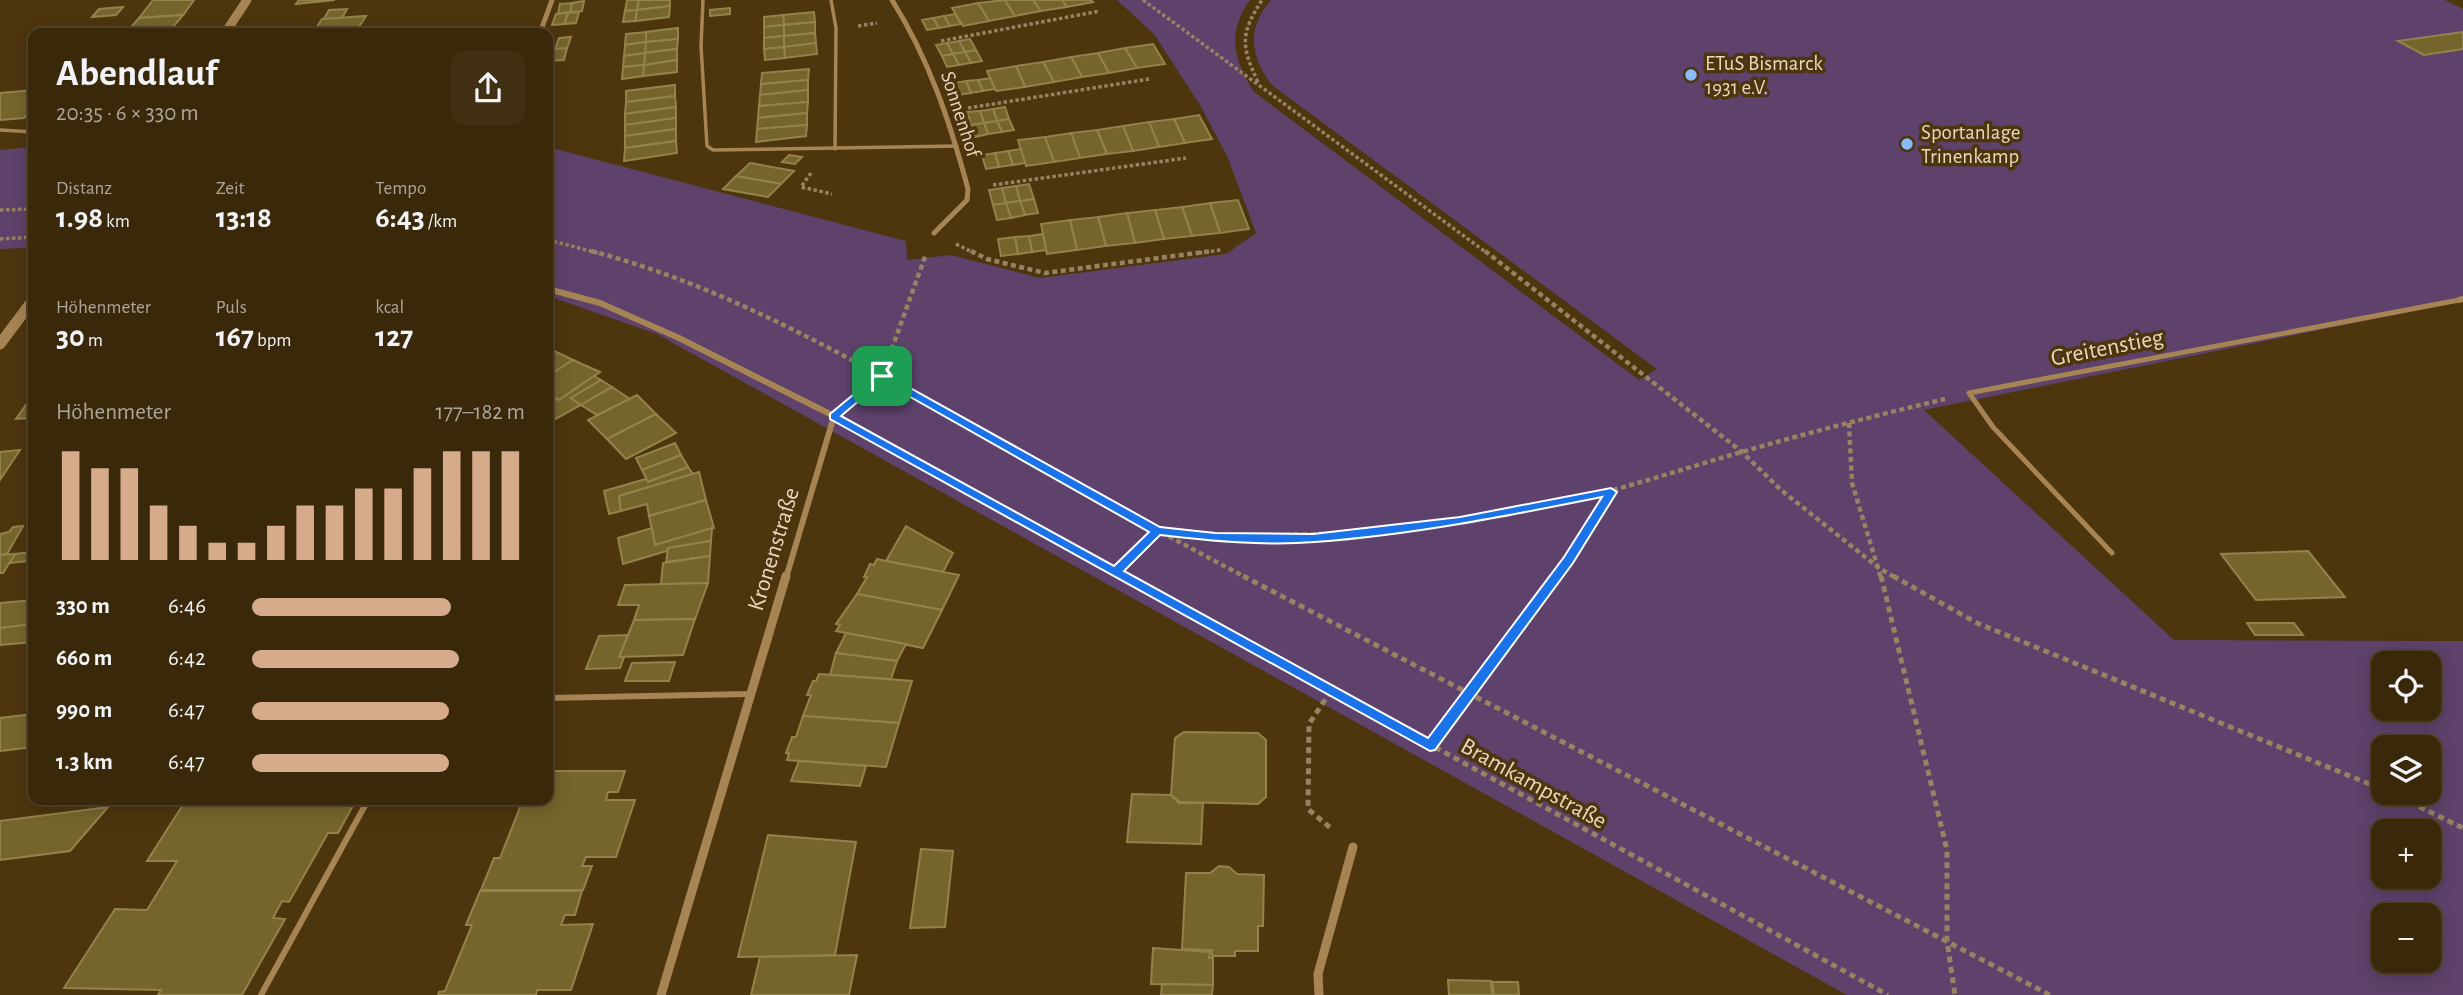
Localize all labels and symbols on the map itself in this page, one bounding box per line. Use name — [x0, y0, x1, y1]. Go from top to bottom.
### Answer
place label: ETuS Bismarck 1931 e.V. — [1705, 53, 1823, 98]
marker: ETuS Bismarck 1931 e.V. — [1683, 67, 1699, 83]
street label: Sonnenhof — [937, 69, 985, 161]
place label: Sportanlage Trinenkamp — [1921, 122, 2020, 167]
marker: Sportanlage Trinenkamp — [1899, 136, 1915, 152]
street label: Greitenstieg — [2049, 325, 2166, 371]
pin — [852, 346, 912, 406]
street label: Kronenstraße — [744, 485, 804, 614]
street label: Bramkampstraße — [1457, 734, 1610, 834]

